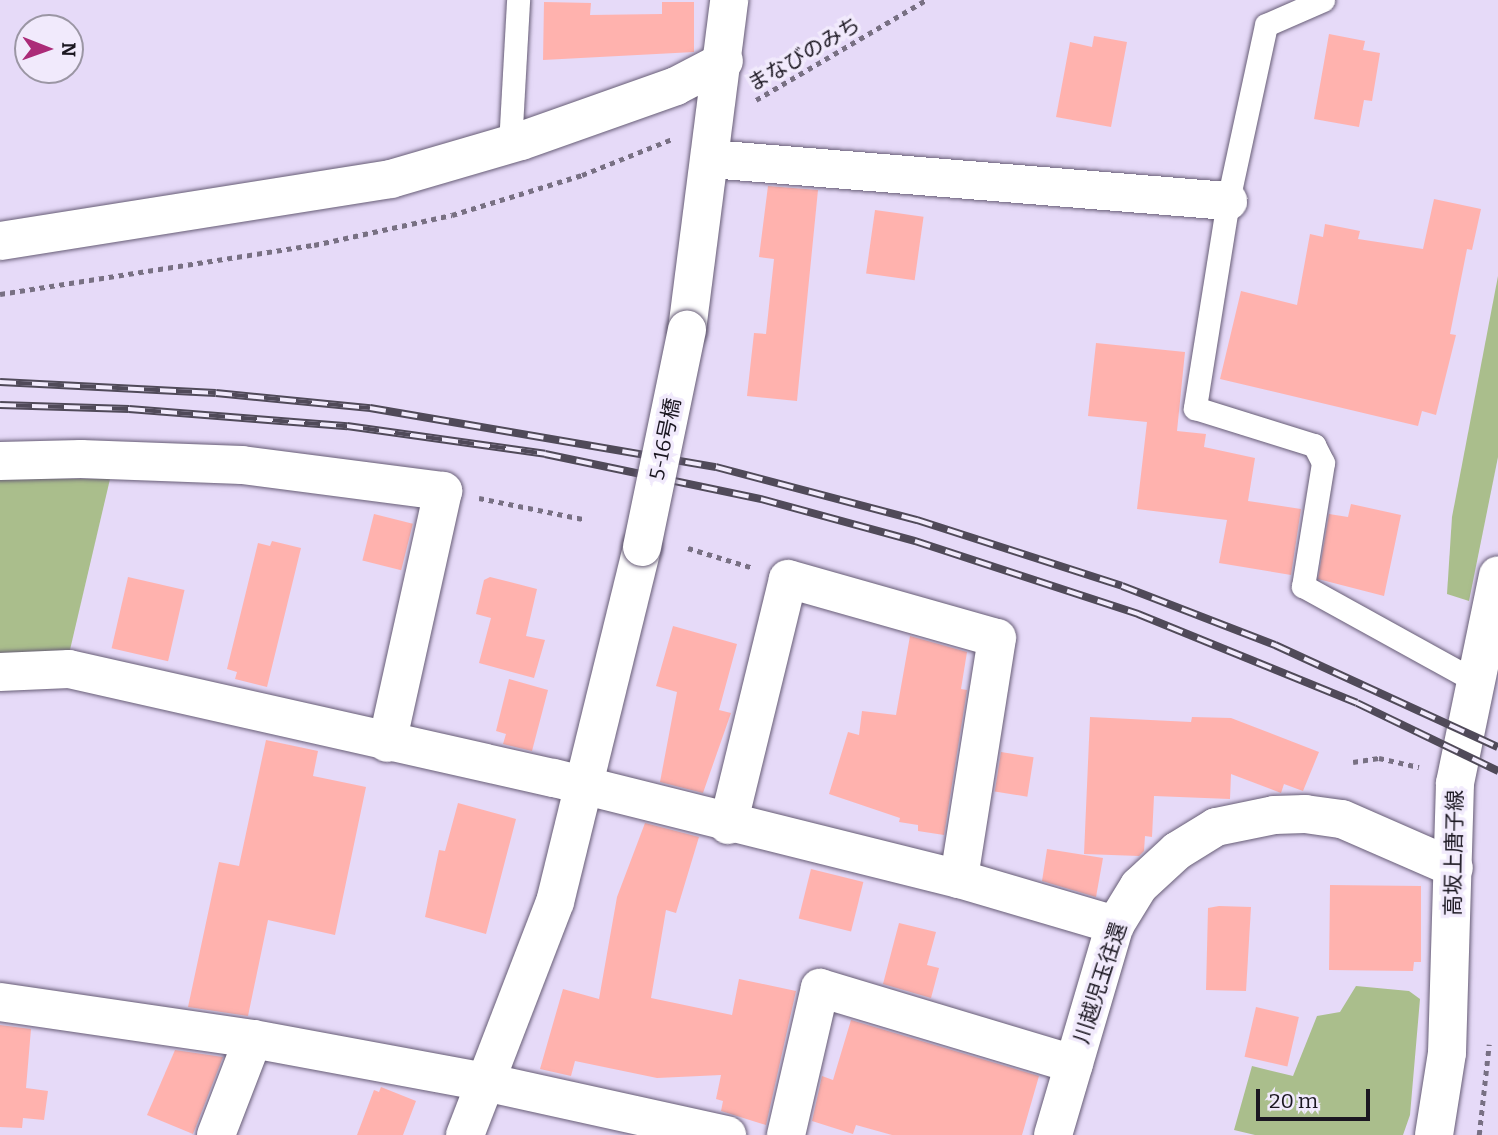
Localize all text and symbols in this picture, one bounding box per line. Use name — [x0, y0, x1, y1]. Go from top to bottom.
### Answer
street label: まなびのみち — [743, 12, 865, 96]
north arrow — [14, 14, 84, 84]
text: N — [57, 42, 80, 57]
street label: 5-16号橋 — [644, 396, 686, 482]
street label: 高坂上唐子線 — [1440, 790, 1468, 916]
street label: 川越児玉往還 — [1069, 919, 1131, 1047]
scale bar — [1260, 1076, 1374, 1120]
text: 20 m — [1269, 1088, 1318, 1114]

